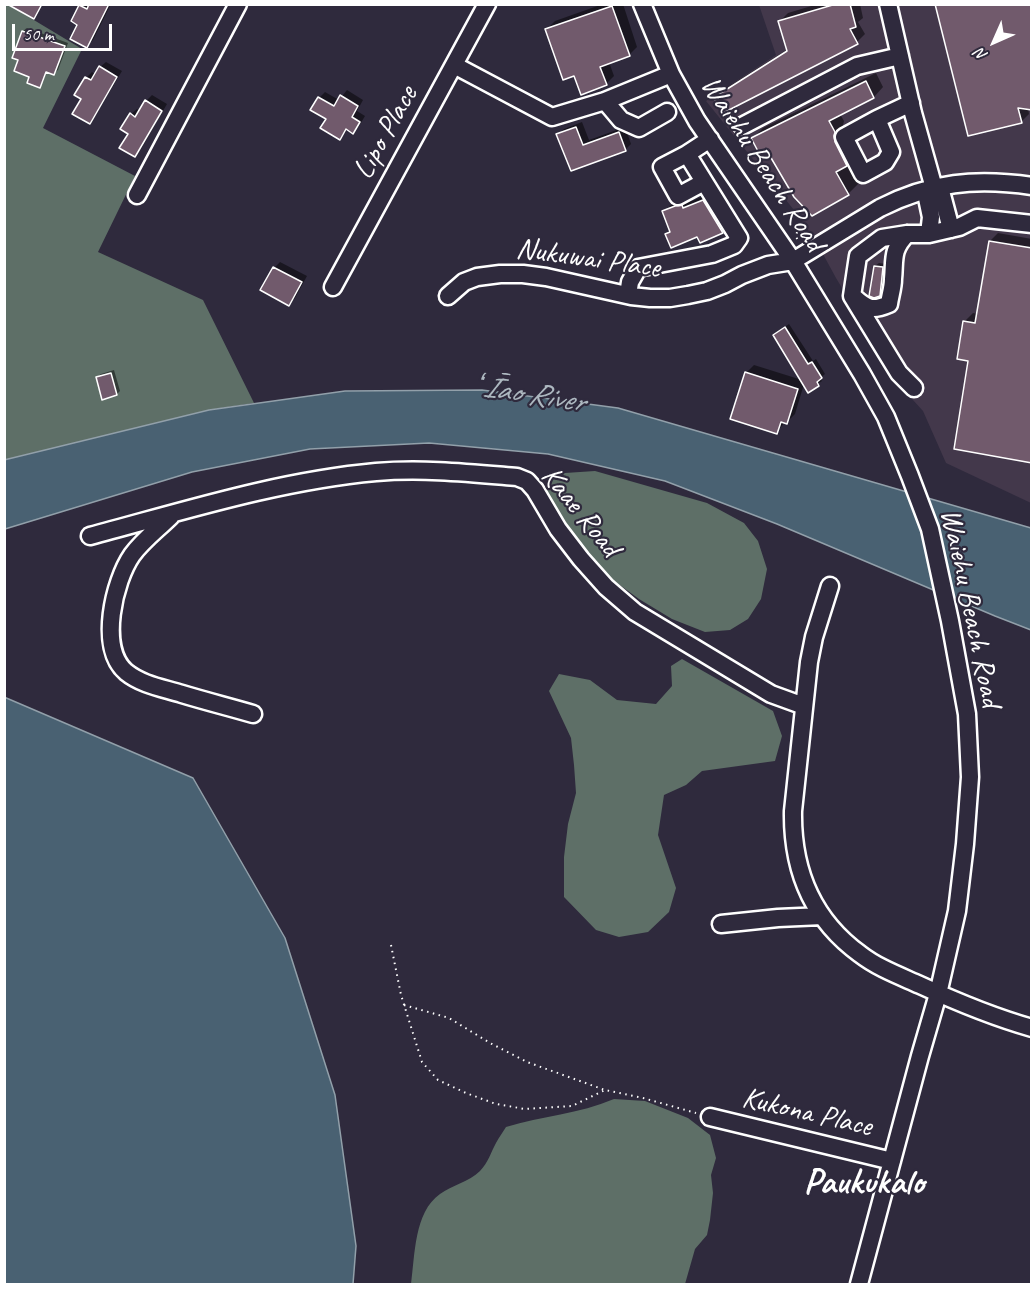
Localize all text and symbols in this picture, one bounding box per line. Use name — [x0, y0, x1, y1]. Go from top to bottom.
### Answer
scale bar — [15, 12, 116, 50]
north arrow — [964, 12, 1024, 72]
text: 50 m — [23, 23, 54, 45]
text: N — [971, 44, 992, 65]
street label: Waiehu Beach Road — [692, 70, 832, 258]
street label: Lipo Place — [346, 80, 426, 186]
street label: Nukuwai Place — [514, 231, 662, 287]
water label: ʻĪao River — [473, 368, 587, 422]
street label: Kaae Road — [533, 459, 627, 565]
street label: Waiehu Beach Road — [931, 506, 1009, 710]
street label: Kukona Place — [739, 1081, 875, 1145]
district label: Paukukalo — [804, 1162, 924, 1206]

